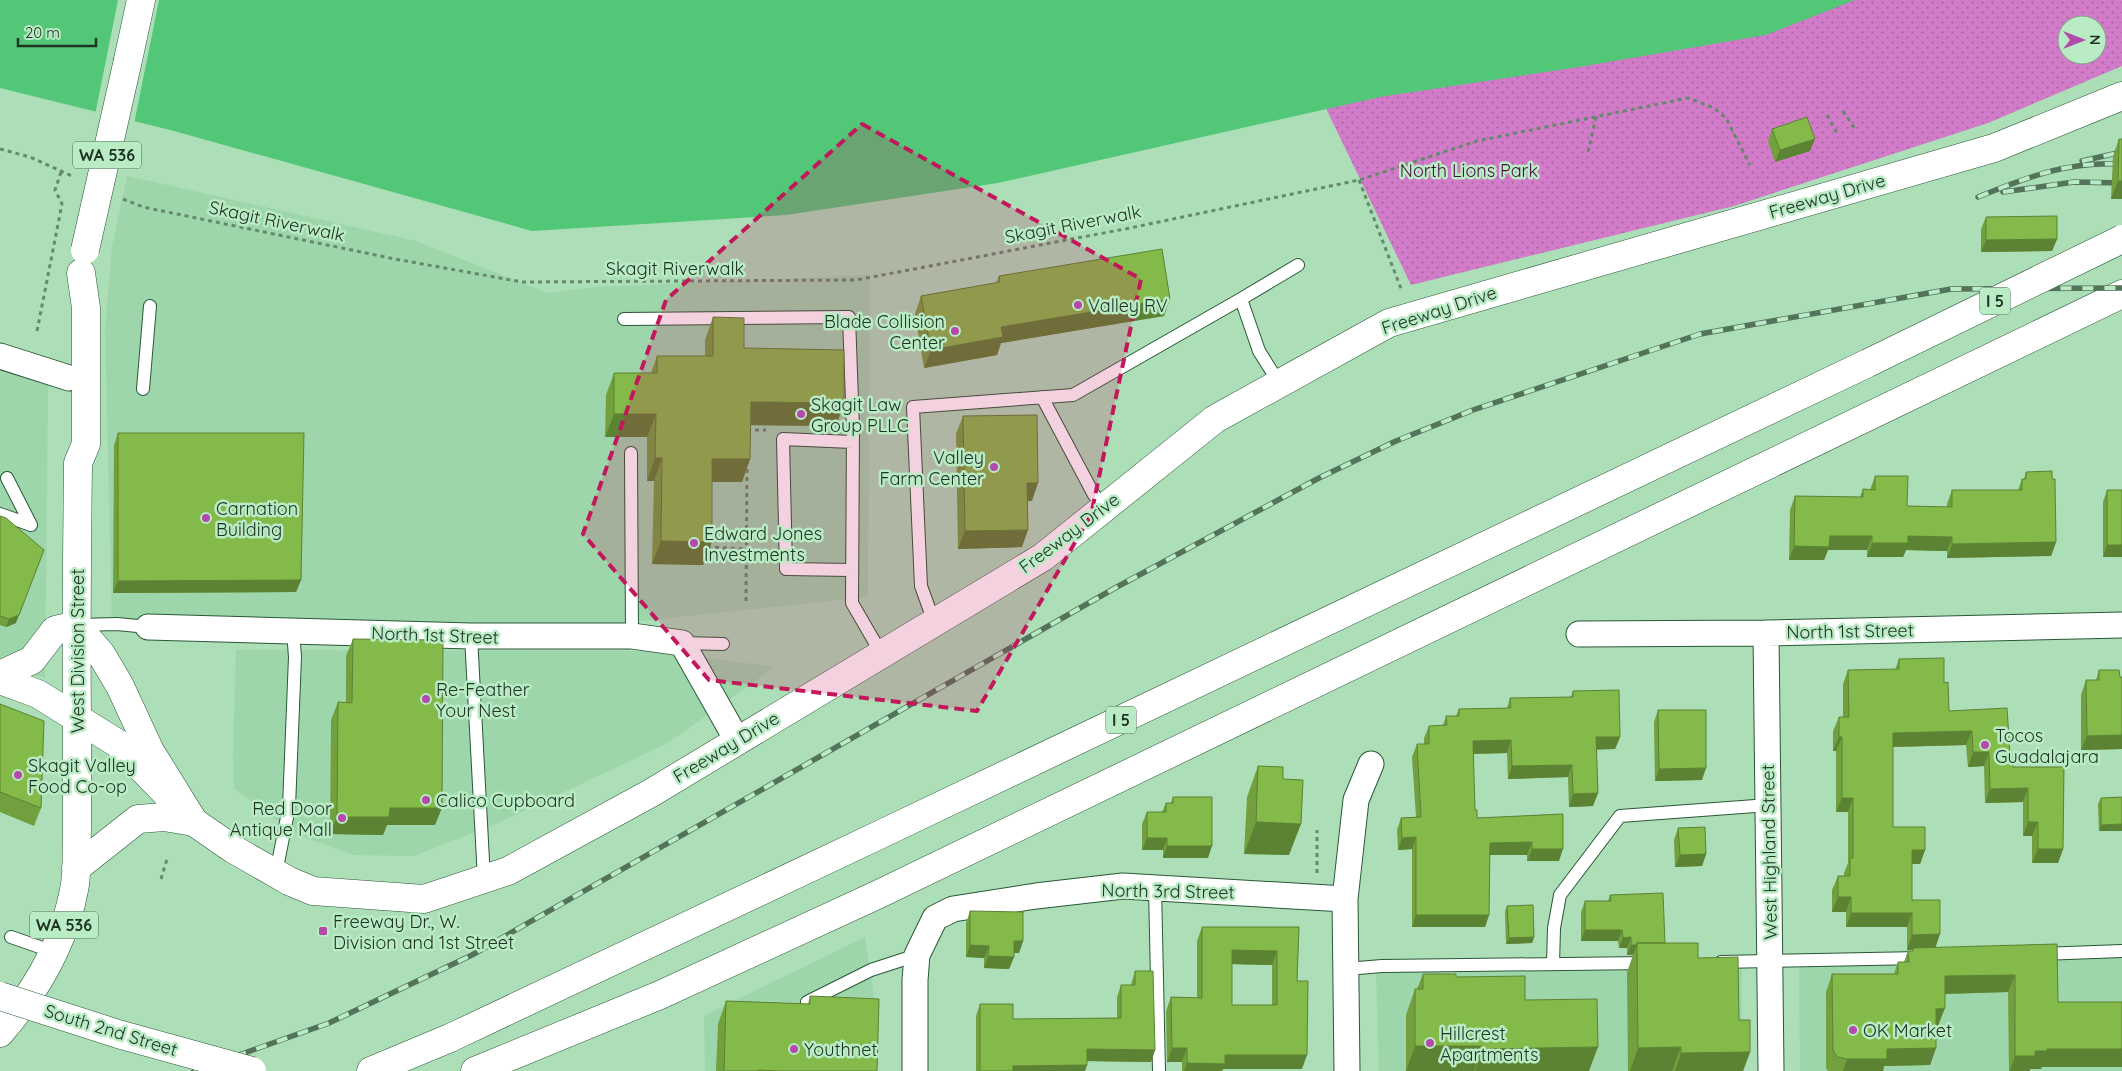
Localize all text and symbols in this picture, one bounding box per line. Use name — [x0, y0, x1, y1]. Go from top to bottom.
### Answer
scale bar — [18, 15, 95, 47]
north arrow — [2057, 15, 2107, 65]
text: 20 m — [25, 23, 60, 42]
text: N — [2086, 35, 2104, 45]
road number: WA 536 — [73, 142, 141, 168]
park label: North Lions Park — [1400, 159, 1538, 182]
street label: Freeway Drive — [1766, 168, 1888, 224]
street label: Skagit Riverwalk — [207, 195, 347, 247]
street label: Skagit Riverwalk — [1003, 200, 1143, 248]
street label: Skagit Riverwalk — [606, 257, 744, 280]
street label: Freeway Drive — [1378, 281, 1500, 339]
road number: I 5 — [1980, 288, 2010, 314]
place label: Valley RV — [1088, 294, 1168, 317]
marker: Valley RV — [1072, 299, 1084, 311]
place label: Blade Collision Center — [824, 310, 945, 354]
marker: Blade Collision Center — [949, 325, 961, 337]
place label: Skagit Law Group PLLC — [811, 393, 909, 437]
marker: Skagit Law Group PLLC — [795, 408, 807, 420]
place label: Valley Farm Center — [880, 446, 984, 490]
marker: Valley Farm Center — [988, 461, 1000, 473]
street label: Freeway Drive — [1014, 488, 1124, 578]
place label: Carnation Building — [216, 497, 298, 541]
marker: Carnation Building — [200, 512, 212, 524]
place label: Edward Jones Investments — [704, 522, 822, 566]
marker: Edward Jones Investments — [688, 537, 700, 549]
street label: West Division Street — [66, 569, 89, 733]
street label: North 1st Street — [1786, 618, 1914, 644]
street label: North 1st Street — [371, 621, 499, 649]
place label: Re-Feather Your Nest — [436, 678, 530, 722]
marker: Re-Feather Your Nest — [420, 693, 432, 705]
street label: Freeway Drive — [669, 706, 783, 788]
road number: I 5 — [1106, 706, 1136, 734]
place label: Tocos Guadalajara — [1995, 724, 2099, 768]
marker: Tocos Guadalajara — [1979, 739, 1991, 751]
place label: Skagit Valley Food Co-op — [28, 754, 136, 798]
street label: West Highland Street — [1756, 764, 1782, 940]
marker: Skagit Valley Food Co-op — [12, 769, 24, 781]
place label: Calico Cupboard — [436, 789, 575, 812]
marker: Calico Cupboard — [420, 794, 432, 806]
place label: Red Door Antique Mall — [230, 797, 332, 841]
marker: Red Door Antique Mall — [336, 812, 348, 824]
street label: North 3rd Street — [1101, 878, 1235, 904]
place label: Freeway Dr., W. Division and 1st Street — [333, 910, 514, 954]
road number: WA 536 — [30, 912, 98, 938]
marker: Freeway Dr., W. Division and 1st Street — [317, 925, 329, 937]
street label: South 2nd Street — [42, 999, 180, 1061]
place label: OK Market — [1863, 1019, 1952, 1042]
place label: Hillcrest Apartments — [1440, 1022, 1538, 1066]
marker: OK Market — [1847, 1024, 1859, 1036]
marker: Hillcrest Apartments — [1424, 1037, 1436, 1049]
place label: Youthnet — [804, 1038, 877, 1061]
marker: Youthnet — [788, 1043, 800, 1055]

